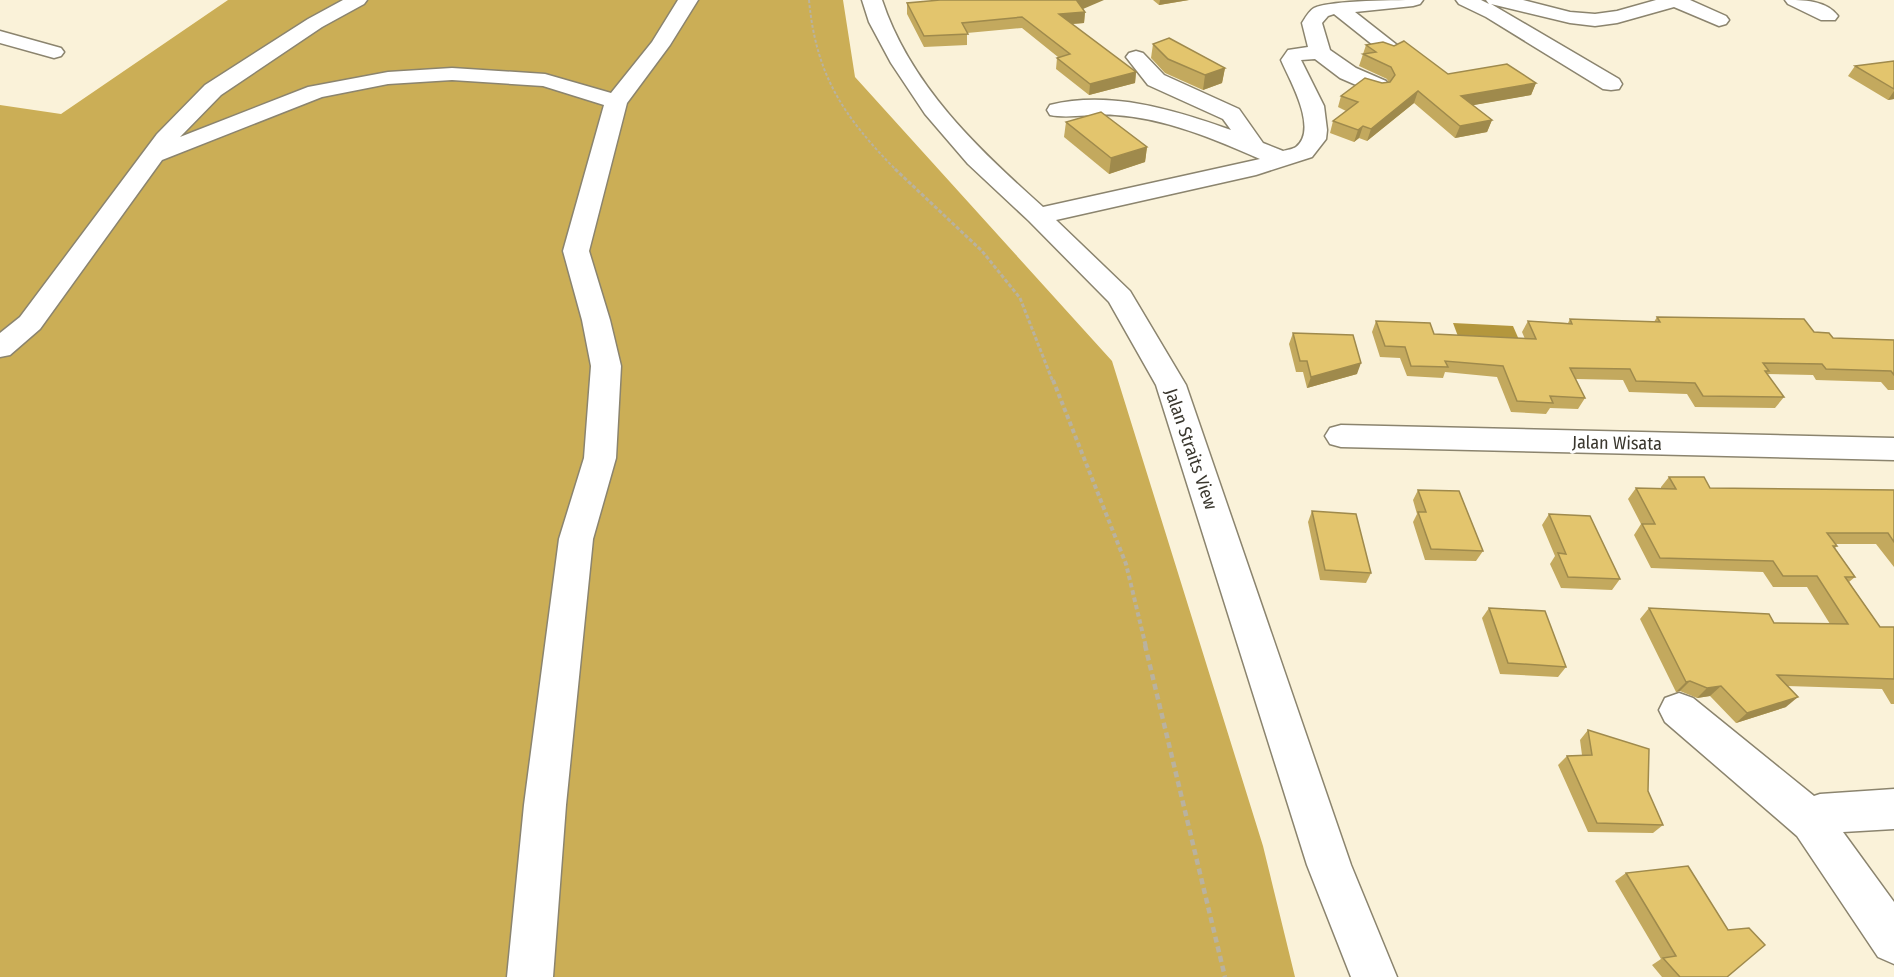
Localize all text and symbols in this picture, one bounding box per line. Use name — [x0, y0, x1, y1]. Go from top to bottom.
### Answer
street label: Jalan Straits View — [1160, 385, 1222, 513]
street label: Jalan Wisata — [1572, 431, 1662, 455]

